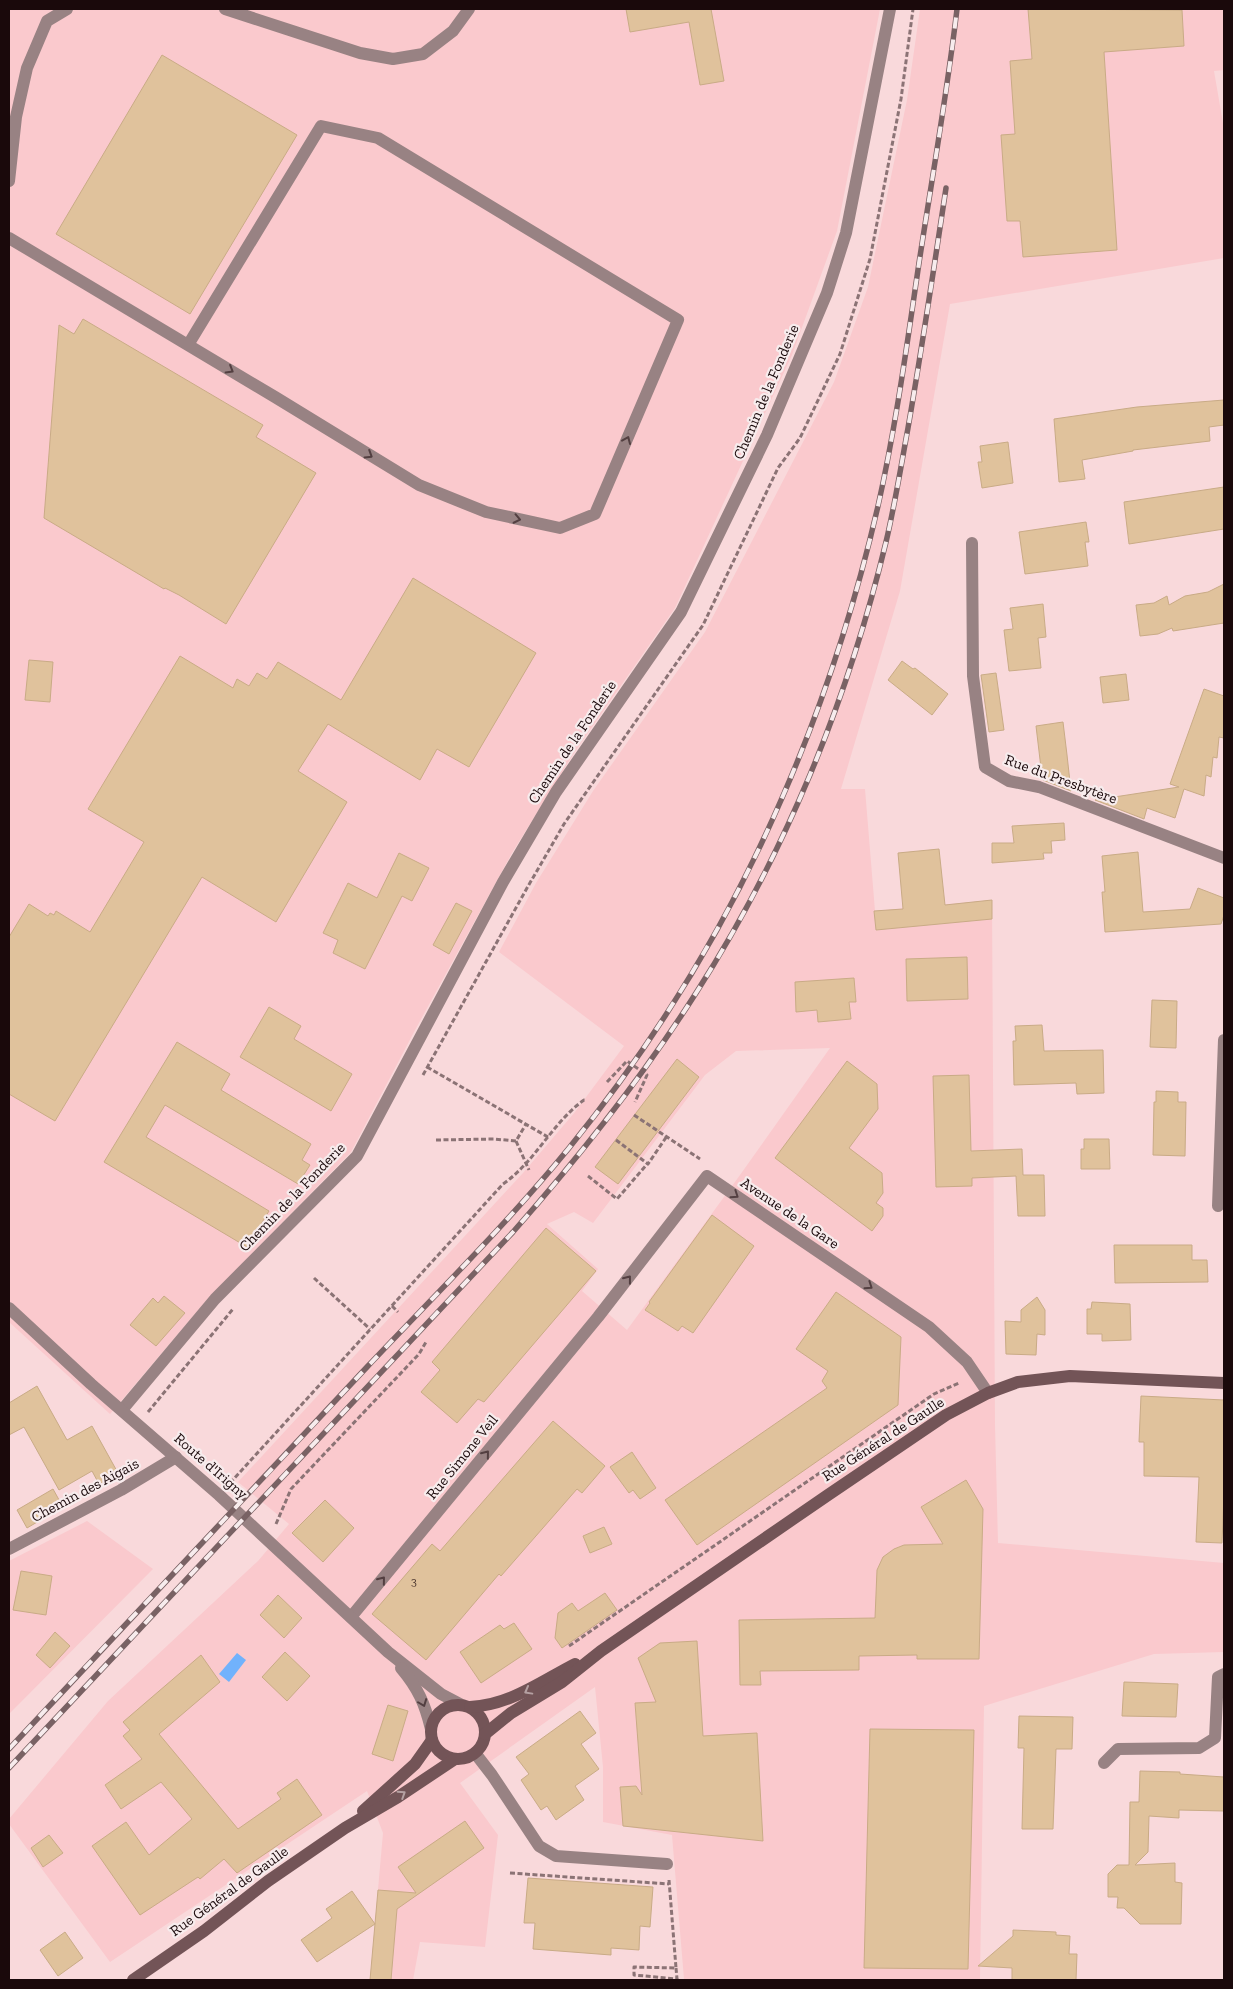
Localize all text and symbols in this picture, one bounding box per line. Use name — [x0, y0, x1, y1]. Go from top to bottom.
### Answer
street label: Chemin de la Fonderie — [729, 322, 803, 462]
one-way arrow — [225, 364, 234, 374]
one-way arrow — [620, 436, 631, 445]
one-way arrow — [363, 448, 372, 458]
one-way arrow — [512, 513, 521, 523]
street label: Chemin de la Fonderie — [524, 677, 620, 807]
street label: Rue du Presbytère — [1002, 750, 1120, 808]
street label: Chemin de la Fonderie — [235, 1139, 349, 1255]
street label: Avenue de la Gare — [737, 1173, 843, 1253]
one-way arrow — [729, 1189, 738, 1198]
one-way arrow — [623, 1275, 632, 1284]
one-way arrow — [863, 1280, 873, 1289]
street label: Rue Général de Gaulle — [819, 1393, 947, 1485]
street label: Rue Simone Veil — [422, 1411, 502, 1503]
street label: Route d'Irigny — [171, 1429, 252, 1503]
one-way arrow — [480, 1451, 489, 1460]
street label: Chemin des Aigais — [28, 1454, 142, 1526]
house number: 3 — [411, 1574, 417, 1588]
one-way arrow — [377, 1577, 385, 1586]
one-way arrow — [524, 1684, 533, 1694]
one-way arrow — [417, 1698, 427, 1707]
one-way arrow — [396, 1791, 406, 1800]
street label: Rue Général de Gaulle — [166, 1842, 292, 1940]

